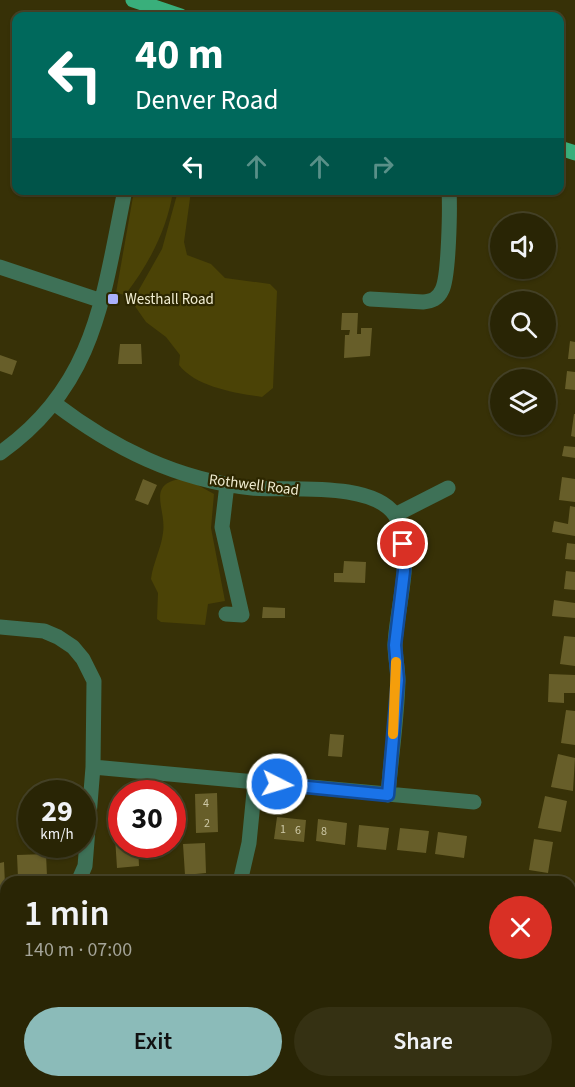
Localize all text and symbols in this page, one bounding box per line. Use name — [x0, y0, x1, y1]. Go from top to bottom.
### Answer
text: 40 m — [135, 25, 224, 85]
icon: left — [36, 36, 114, 114]
text: Denver Road — [135, 81, 278, 120]
icon: left — [177, 150, 210, 183]
icon: ahead — [240, 150, 273, 183]
icon: ahead — [303, 150, 336, 183]
icon: right — [366, 150, 399, 183]
map controls — [490, 213, 556, 435]
button: sound — [490, 213, 556, 279]
place label: Westhall Road — [125, 289, 214, 310]
button: search — [490, 291, 556, 357]
marker: Westhall Road — [106, 292, 120, 306]
button: layers — [490, 369, 556, 435]
street label: Rothwell Road — [208, 469, 300, 501]
pin — [377, 518, 428, 569]
icon: arrive — [386, 527, 419, 560]
position arrow — [245, 752, 309, 816]
speed limit sign: 30 — [108, 780, 186, 858]
text: 29 — [41, 790, 73, 833]
house number: 4 — [203, 795, 209, 812]
house number: 2 — [204, 815, 210, 832]
house number: 1 — [280, 821, 286, 838]
house number: 6 — [295, 822, 301, 839]
house number: 8 — [321, 823, 327, 840]
text: km/h — [40, 824, 74, 845]
text: 1 min — [24, 888, 110, 939]
button: close — [489, 896, 552, 959]
text: 140 m · 07:00 — [24, 936, 132, 964]
button: Exit — [24, 1007, 282, 1076]
button: Share — [294, 1007, 552, 1076]

